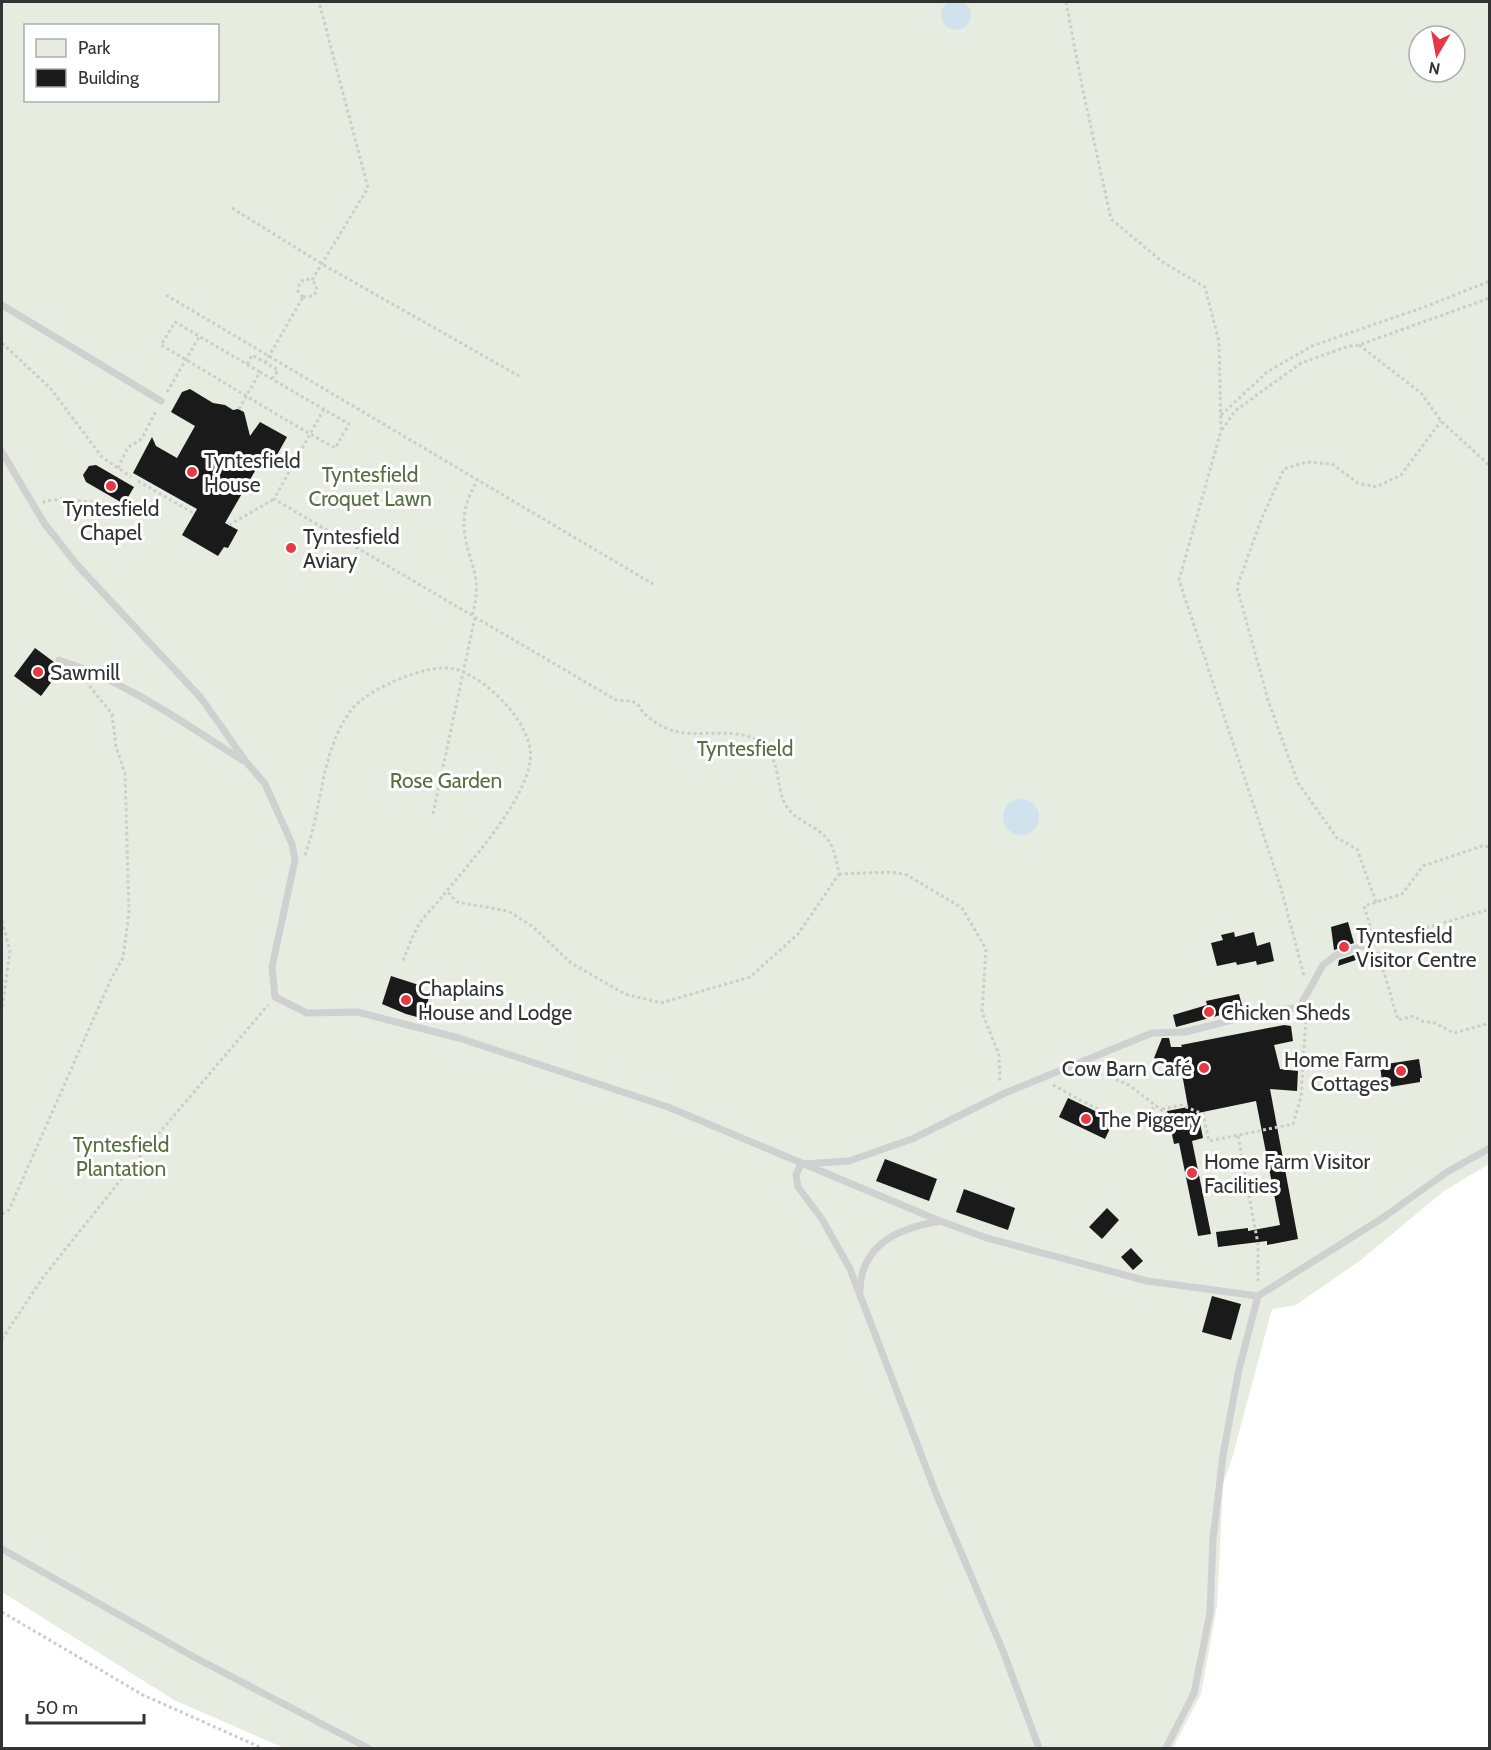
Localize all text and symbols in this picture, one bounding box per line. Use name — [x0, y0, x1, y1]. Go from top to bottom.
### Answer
legend — [24, 24, 219, 102]
north arrow — [1407, 24, 1467, 84]
text: Park — [78, 37, 111, 59]
text: N — [1427, 58, 1442, 79]
text: Building — [78, 67, 140, 89]
place label: Tyntesfield House — [204, 448, 301, 497]
park label: Tyntesfield Croquet Lawn — [308, 462, 432, 511]
marker: Tyntesfield House — [185, 465, 199, 479]
marker: Tyntesfield Chapel — [104, 479, 118, 493]
place label: Tyntesfield Chapel — [63, 496, 159, 545]
place label: Tyntesfield Aviary — [303, 524, 400, 573]
marker: Tyntesfield Aviary — [284, 541, 298, 555]
place label: Sawmill — [50, 660, 120, 685]
marker: Sawmill — [31, 665, 45, 679]
park label: Tyntesfield — [697, 736, 793, 761]
park label: Rose Garden — [390, 768, 502, 793]
place label: Tyntesfield Visitor Centre — [1356, 923, 1477, 972]
marker: Tyntesfield Visitor Centre — [1337, 940, 1351, 954]
place label: Chaplains House and Lodge — [418, 976, 572, 1025]
marker: Chaplains House and Lodge — [399, 993, 413, 1007]
place label: Chicken Sheds — [1221, 1000, 1350, 1025]
marker: Chicken Sheds — [1202, 1005, 1216, 1019]
place label: Home Farm Cottages — [1284, 1047, 1389, 1096]
place label: Cow Barn Café — [1062, 1056, 1192, 1081]
marker: Cow Barn Café — [1197, 1061, 1211, 1075]
marker: Home Farm Cottages — [1394, 1064, 1408, 1078]
place label: The Piggery — [1098, 1107, 1202, 1132]
marker: The Piggery — [1079, 1112, 1093, 1126]
park label: Tyntesfield Plantation — [73, 1132, 169, 1181]
place label: Home Farm Visitor Facilities — [1204, 1149, 1370, 1198]
marker: Home Farm Visitor Facilities — [1185, 1166, 1199, 1180]
scale bar — [27, 1687, 144, 1725]
text: 50 m — [36, 1697, 78, 1719]

